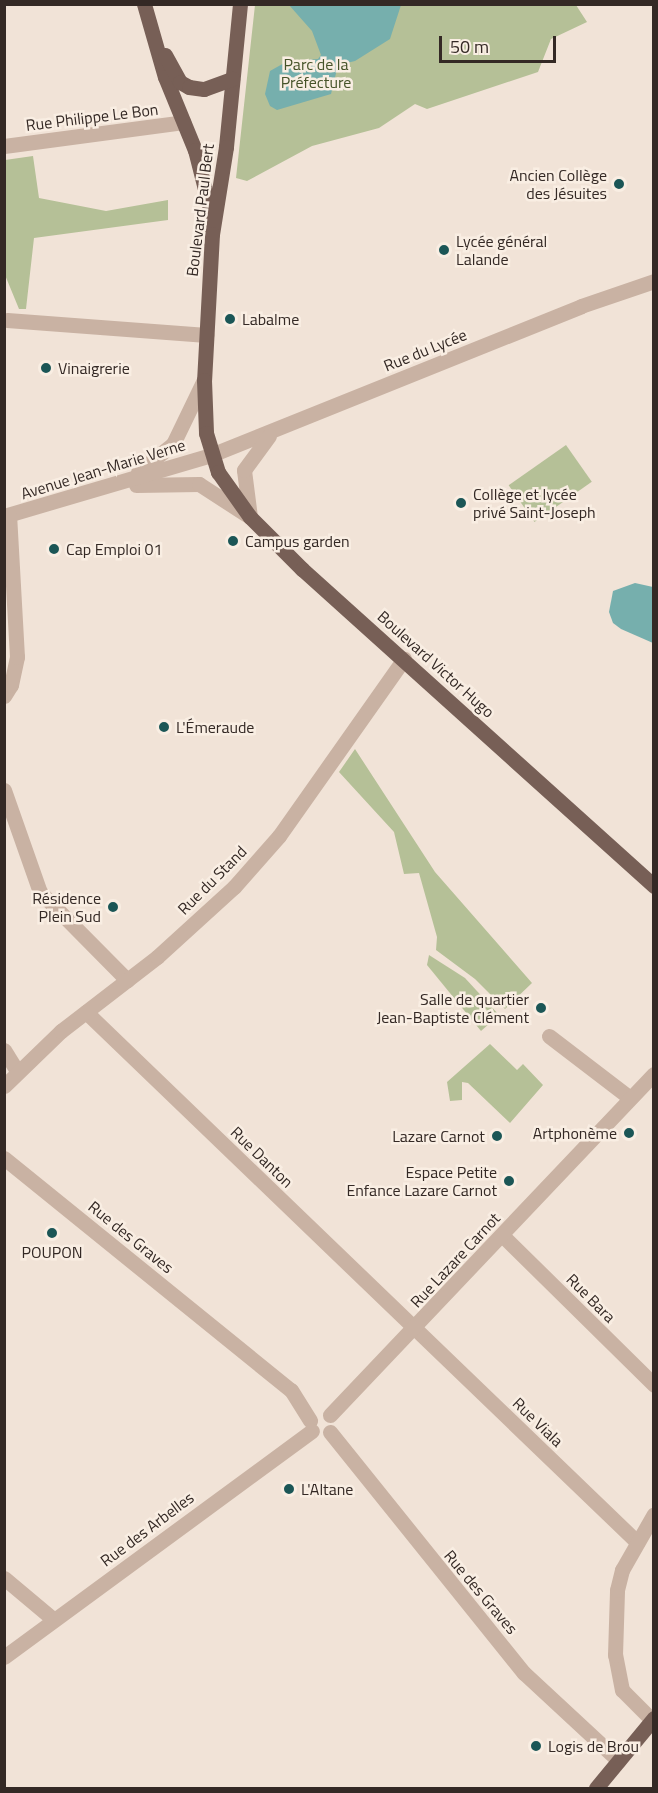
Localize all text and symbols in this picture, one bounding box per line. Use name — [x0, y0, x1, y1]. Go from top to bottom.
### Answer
scale bar — [442, 24, 559, 62]
text: 50 m — [450, 33, 489, 60]
park label: Parc de la Préfecture — [281, 54, 351, 92]
street label: Rue Philippe Le Bon — [25, 99, 159, 135]
street label: Boulevard Paul Bert — [182, 143, 218, 277]
place label: Ancien Collège des Jésuites — [509, 165, 607, 203]
marker: Ancien Collège des Jésuites — [612, 177, 626, 191]
place label: Lycée général Lalande — [456, 231, 547, 269]
marker: Lycée général Lalande — [437, 243, 451, 257]
place label: Labalme — [242, 309, 299, 329]
marker: Labalme — [223, 312, 237, 326]
street label: Rue du Lycée — [381, 325, 469, 375]
place label: Vinaigrerie — [58, 358, 130, 378]
marker: Vinaigrerie — [39, 361, 53, 375]
street label: Avenue Jean-Marie Verne — [18, 435, 188, 503]
place label: Collège et lycée privé Saint-Joseph — [473, 484, 596, 522]
marker: Collège et lycée privé Saint-Joseph — [454, 496, 468, 510]
place label: Campus garden — [245, 531, 350, 551]
marker: Campus garden — [226, 534, 240, 548]
place label: Cap Emploi 01 — [66, 539, 162, 559]
marker: Cap Emploi 01 — [47, 542, 61, 556]
street label: Boulevard Victor Hugo — [374, 607, 498, 721]
place label: L'Émeraude — [176, 717, 254, 737]
marker: L'Émeraude — [157, 720, 171, 734]
street label: Rue du Stand — [174, 842, 250, 918]
place label: Résidence Plein Sud — [32, 888, 101, 926]
marker: Résidence Plein Sud — [106, 900, 120, 914]
place label: Salle de quartier Jean-Baptiste Clément — [377, 989, 529, 1027]
marker: Salle de quartier Jean-Baptiste Clément — [534, 1001, 548, 1015]
street label: Rue Danton — [227, 1123, 297, 1191]
place label: Artphonème — [533, 1123, 617, 1143]
place label: Lazare Carnot — [392, 1126, 485, 1146]
marker: Artphonème — [622, 1126, 636, 1140]
marker: Lazare Carnot — [490, 1129, 504, 1143]
place label: Espace Petite Enfance Lazare Carnot — [346, 1162, 497, 1200]
marker: Espace Petite Enfance Lazare Carnot — [502, 1174, 516, 1188]
street label: Rue des Graves — [85, 1197, 177, 1277]
street label: Rue Lazare Carnot — [406, 1209, 504, 1311]
marker: POUPON — [45, 1226, 59, 1240]
place label: POUPON — [21, 1242, 83, 1262]
street label: Rue Bara — [563, 1270, 619, 1326]
street label: Rue Viala — [509, 1393, 567, 1451]
place label: L'Altane — [301, 1479, 353, 1499]
marker: L'Altane — [282, 1482, 296, 1496]
street label: Rue des Arbelles — [97, 1488, 197, 1570]
street label: Rue des Graves — [440, 1546, 522, 1638]
place label: Logis de Brou — [548, 1736, 639, 1756]
marker: Logis de Brou — [529, 1739, 543, 1753]

